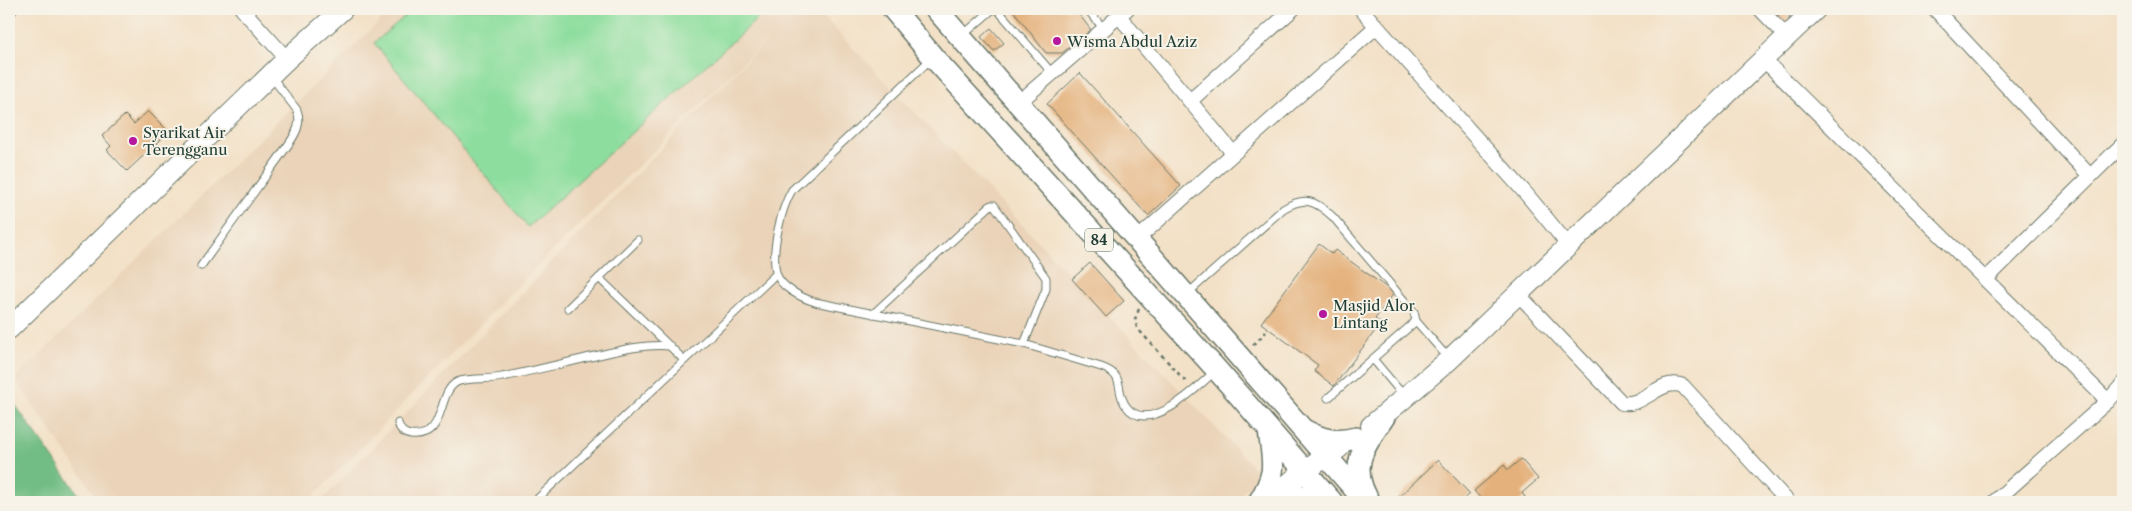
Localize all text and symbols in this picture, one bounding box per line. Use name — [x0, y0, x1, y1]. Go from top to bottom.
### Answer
place label: Wisma Abdul Aziz — [1066, 32, 1197, 51]
marker: Wisma Abdul Aziz — [1051, 35, 1063, 47]
place label: Syarikat Air Terengganu — [143, 123, 227, 159]
marker: Syarikat Air Terengganu — [127, 135, 139, 147]
road number: 84 — [1085, 228, 1113, 252]
place label: Masjid Alor Lintang — [1333, 296, 1416, 332]
marker: Masjid Alor Lintang — [1317, 308, 1329, 320]

